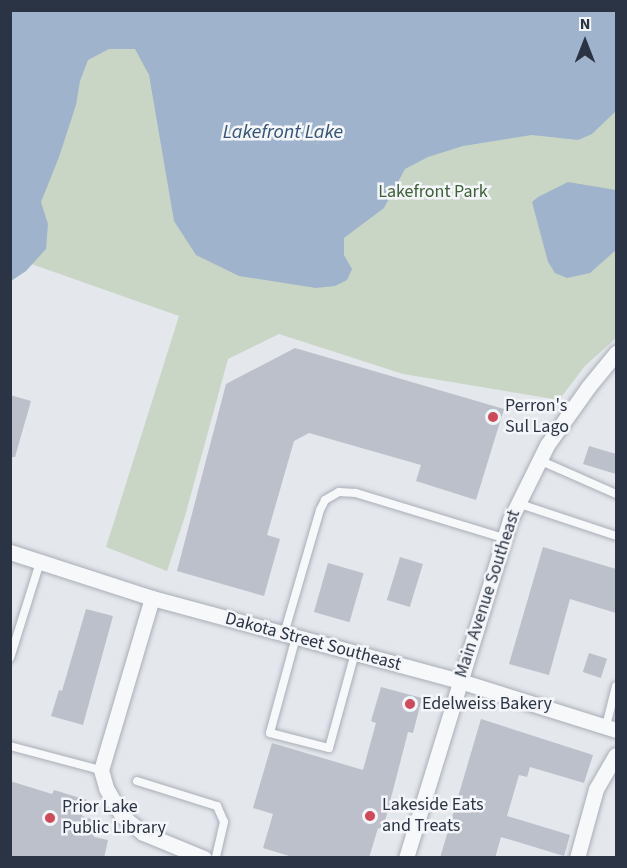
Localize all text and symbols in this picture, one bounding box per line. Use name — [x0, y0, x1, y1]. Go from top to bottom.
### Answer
north arrow — [555, 12, 615, 72]
text: N — [580, 13, 590, 35]
water label: Lakefront Lake — [223, 120, 343, 144]
park label: Lakefront Park — [378, 181, 488, 203]
place label: Perron's Sul Lago — [505, 396, 569, 438]
marker: Perron's Sul Lago — [486, 410, 500, 424]
street label: Main Avenue Southeast — [451, 507, 525, 681]
street label: Dakota Street Southeast — [223, 608, 403, 676]
place label: Edelweiss Bakery — [422, 693, 552, 715]
marker: Edelweiss Bakery — [403, 697, 417, 711]
place label: Lakeside Eats and Treats — [382, 795, 484, 838]
place label: Prior Lake Public Library — [62, 797, 166, 840]
marker: Lakeside Eats and Treats — [363, 809, 377, 823]
marker: Prior Lake Public Library — [43, 811, 57, 825]

